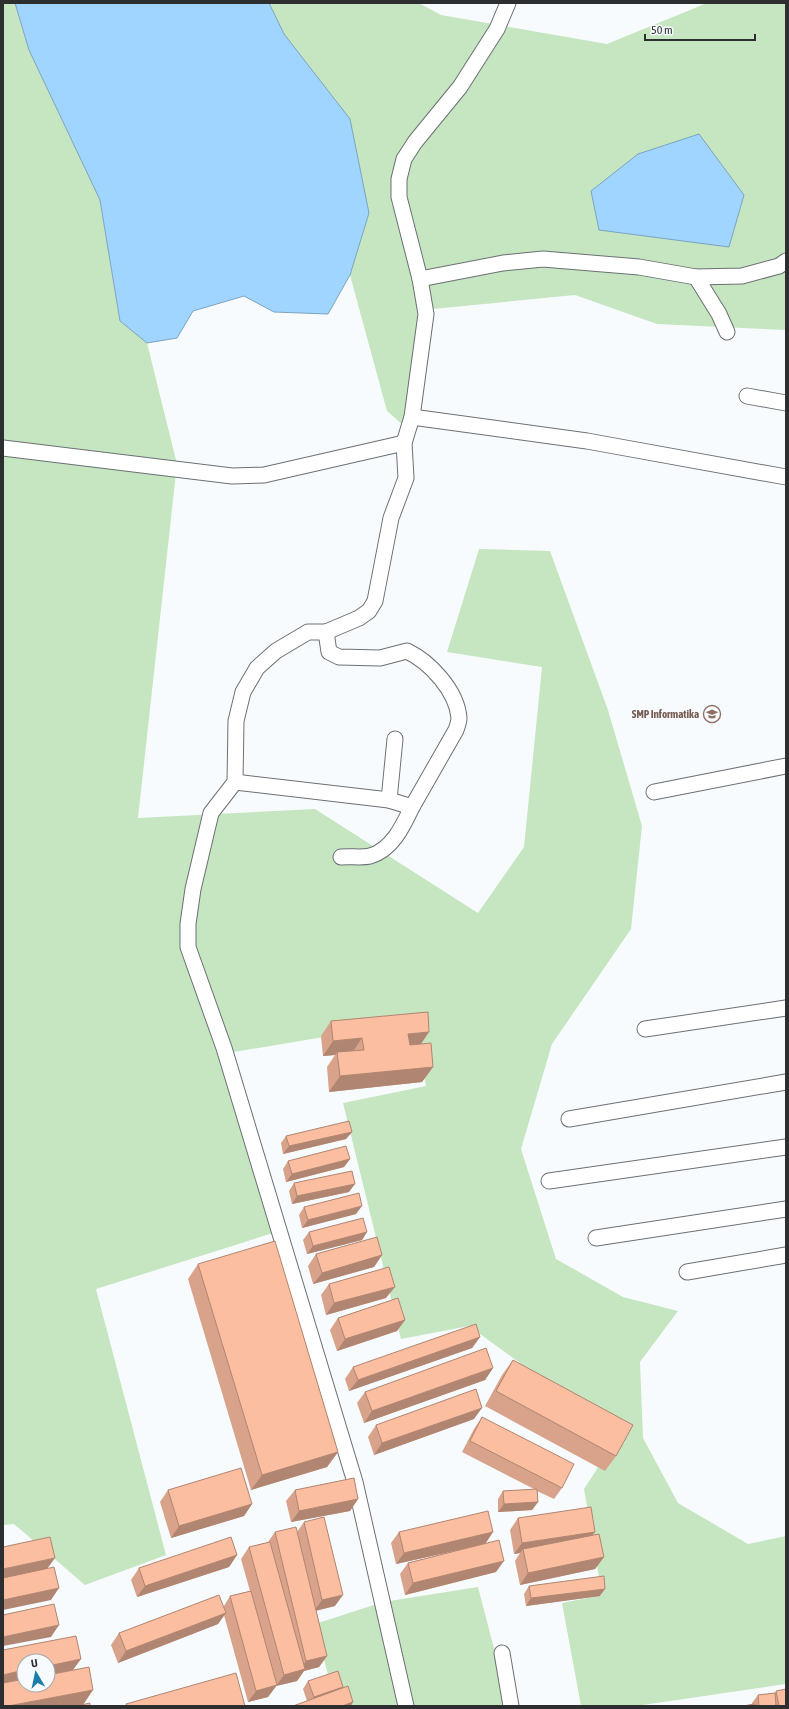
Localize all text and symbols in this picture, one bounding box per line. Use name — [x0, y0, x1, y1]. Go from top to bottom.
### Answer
scale bar — [645, 16, 755, 42]
text: 50 m — [651, 23, 673, 37]
school or university icon: SMP Informatika — [702, 704, 722, 724]
place label: SMP Informatika — [632, 708, 699, 720]
north arrow — [16, 1653, 56, 1693]
text: U — [30, 1657, 39, 1670]

